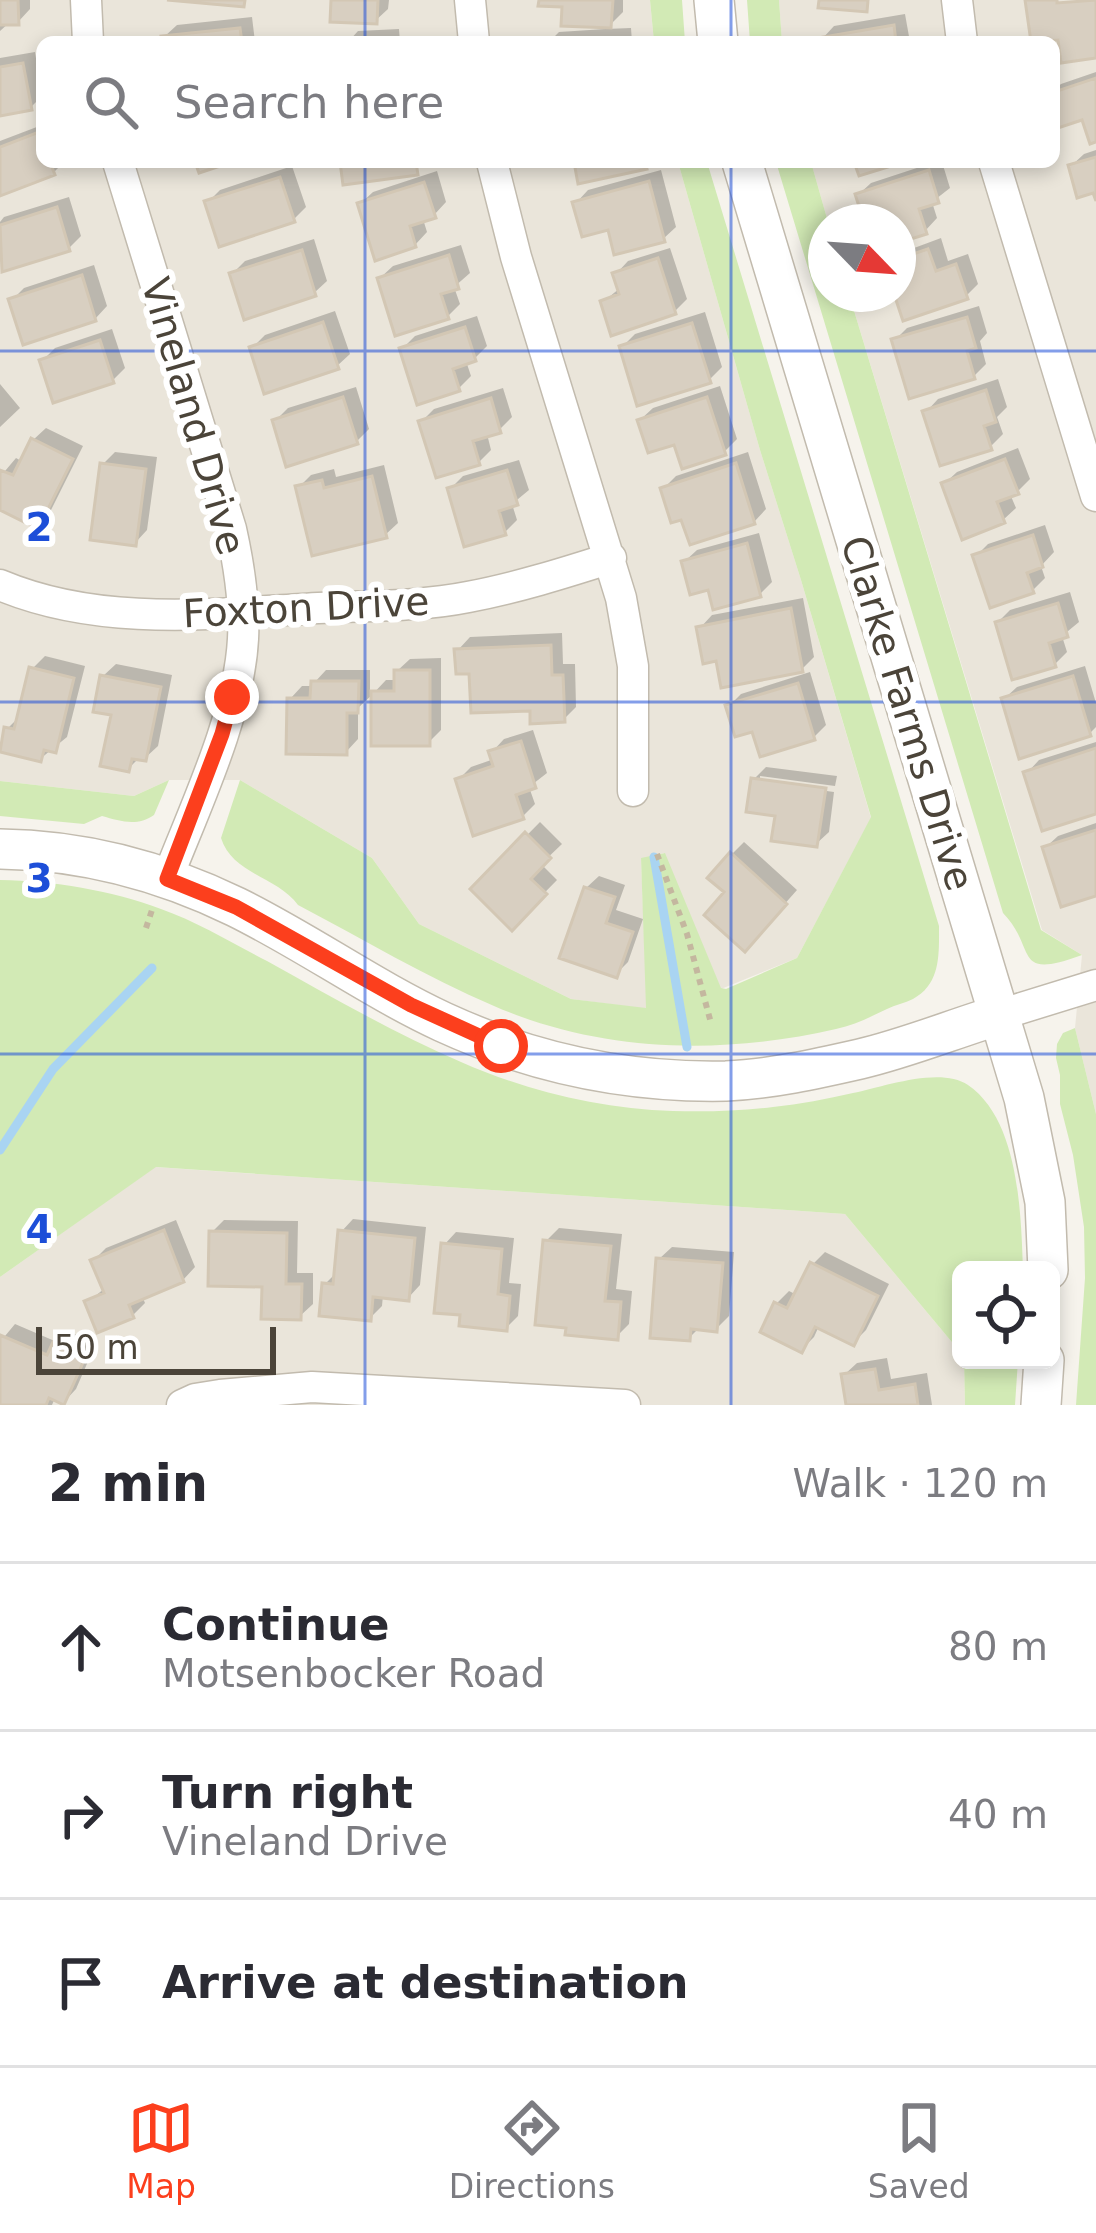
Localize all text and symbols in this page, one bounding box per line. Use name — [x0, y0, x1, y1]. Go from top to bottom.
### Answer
search box — [36, 36, 1060, 168]
icon: search — [78, 69, 144, 135]
text: Search here — [174, 76, 444, 129]
north arrow — [808, 204, 916, 312]
street label: Vineland Drive — [132, 272, 255, 560]
text: 2 — [25, 505, 53, 550]
street label: Clarke Farms Drive — [832, 530, 983, 896]
street label: Foxton Drive — [182, 579, 431, 636]
route end — [205, 670, 259, 724]
text: 3 — [25, 856, 53, 901]
route start — [474, 1019, 528, 1073]
text: 4 — [25, 1207, 53, 1252]
map controls — [952, 1261, 1060, 1369]
button: locate — [952, 1261, 1060, 1369]
scale bar — [36, 1321, 276, 1374]
text: 50 m — [54, 1328, 139, 1367]
text: 2 min — [48, 1454, 208, 1513]
text: Walk · 120 m — [793, 1461, 1048, 1506]
text: Continue — [162, 1598, 390, 1651]
icon: ahead — [48, 1614, 114, 1680]
text: 80 m — [948, 1624, 1048, 1669]
text: Motsenbocker Road — [162, 1651, 545, 1696]
text: Turn right — [162, 1766, 413, 1819]
icon: right — [48, 1782, 114, 1848]
text: 40 m — [948, 1792, 1048, 1837]
text: Vineland Drive — [162, 1819, 448, 1864]
icon: arrive — [48, 1950, 114, 2016]
text: Arrive at destination — [162, 1956, 688, 2009]
tab: Map — [126, 2095, 196, 2206]
tab: Directions — [449, 2095, 615, 2206]
tab: Saved — [868, 2095, 970, 2206]

